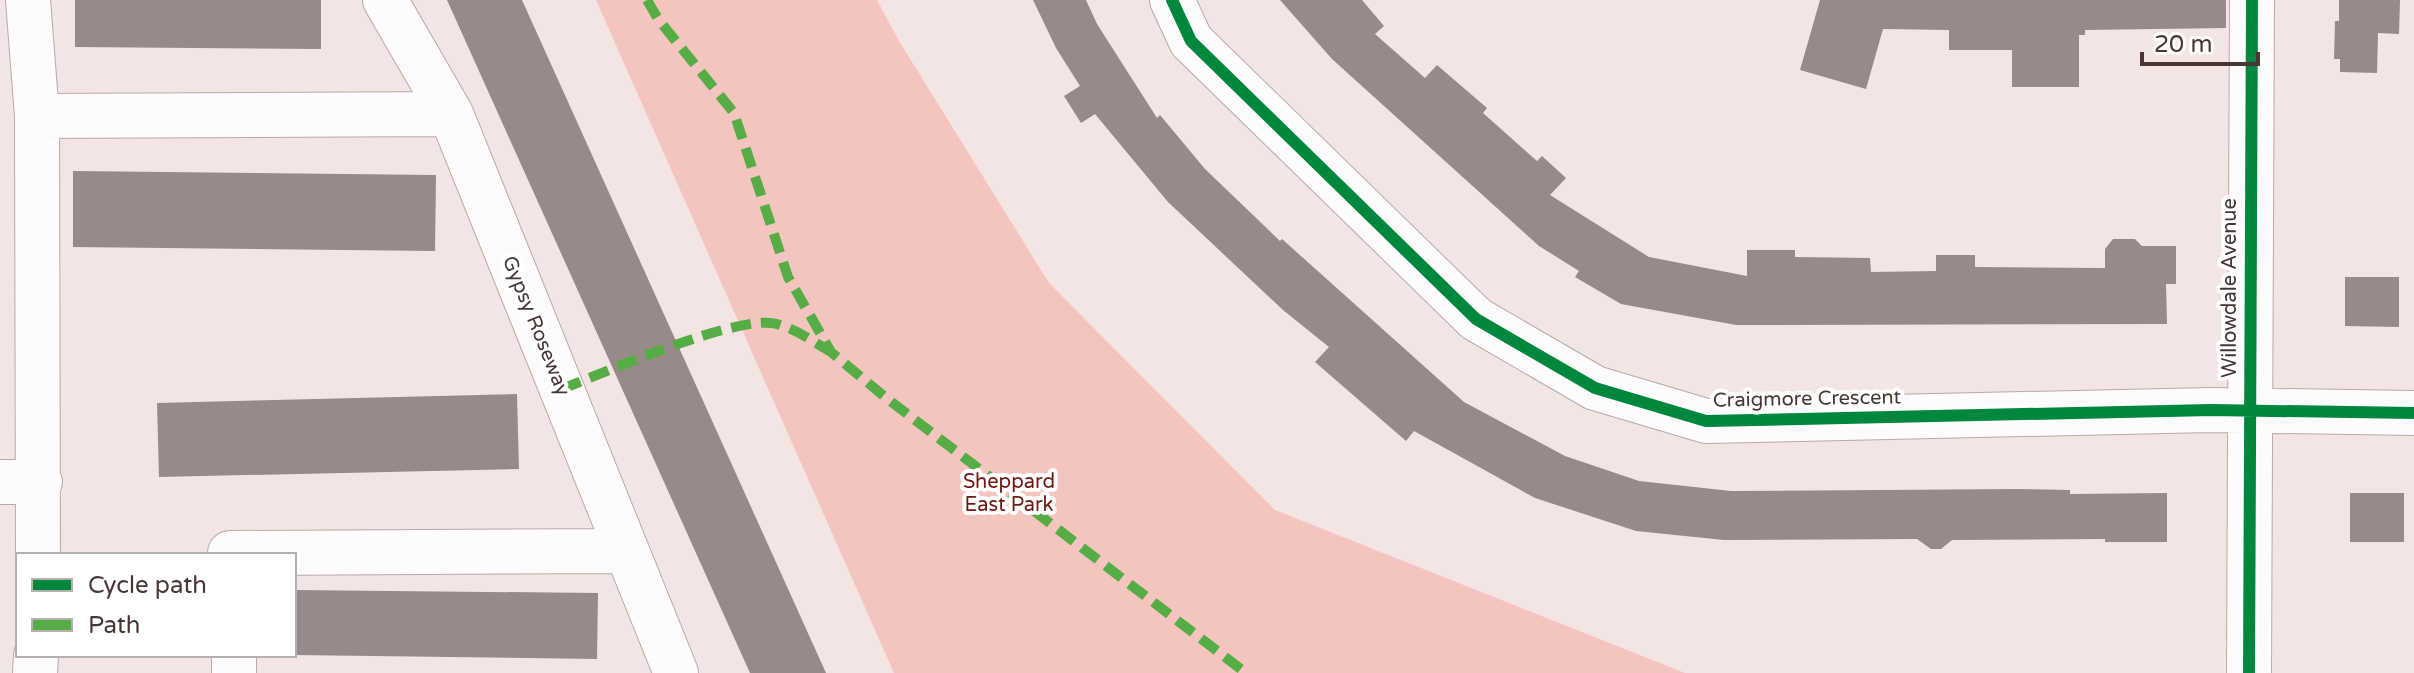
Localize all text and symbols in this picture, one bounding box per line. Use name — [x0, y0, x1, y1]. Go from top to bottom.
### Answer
scale bar — [2142, 16, 2258, 66]
text: 20 m — [2154, 30, 2212, 59]
street label: Willowdale Avenue — [2218, 198, 2242, 378]
street label: Gypsy Roseway — [497, 253, 575, 400]
street label: Craigmore Crescent — [1713, 385, 1902, 413]
park label: Sheppard East Park — [963, 470, 1055, 517]
legend — [16, 553, 296, 657]
text: Cycle path — [88, 571, 207, 600]
text: Path — [88, 611, 141, 640]

